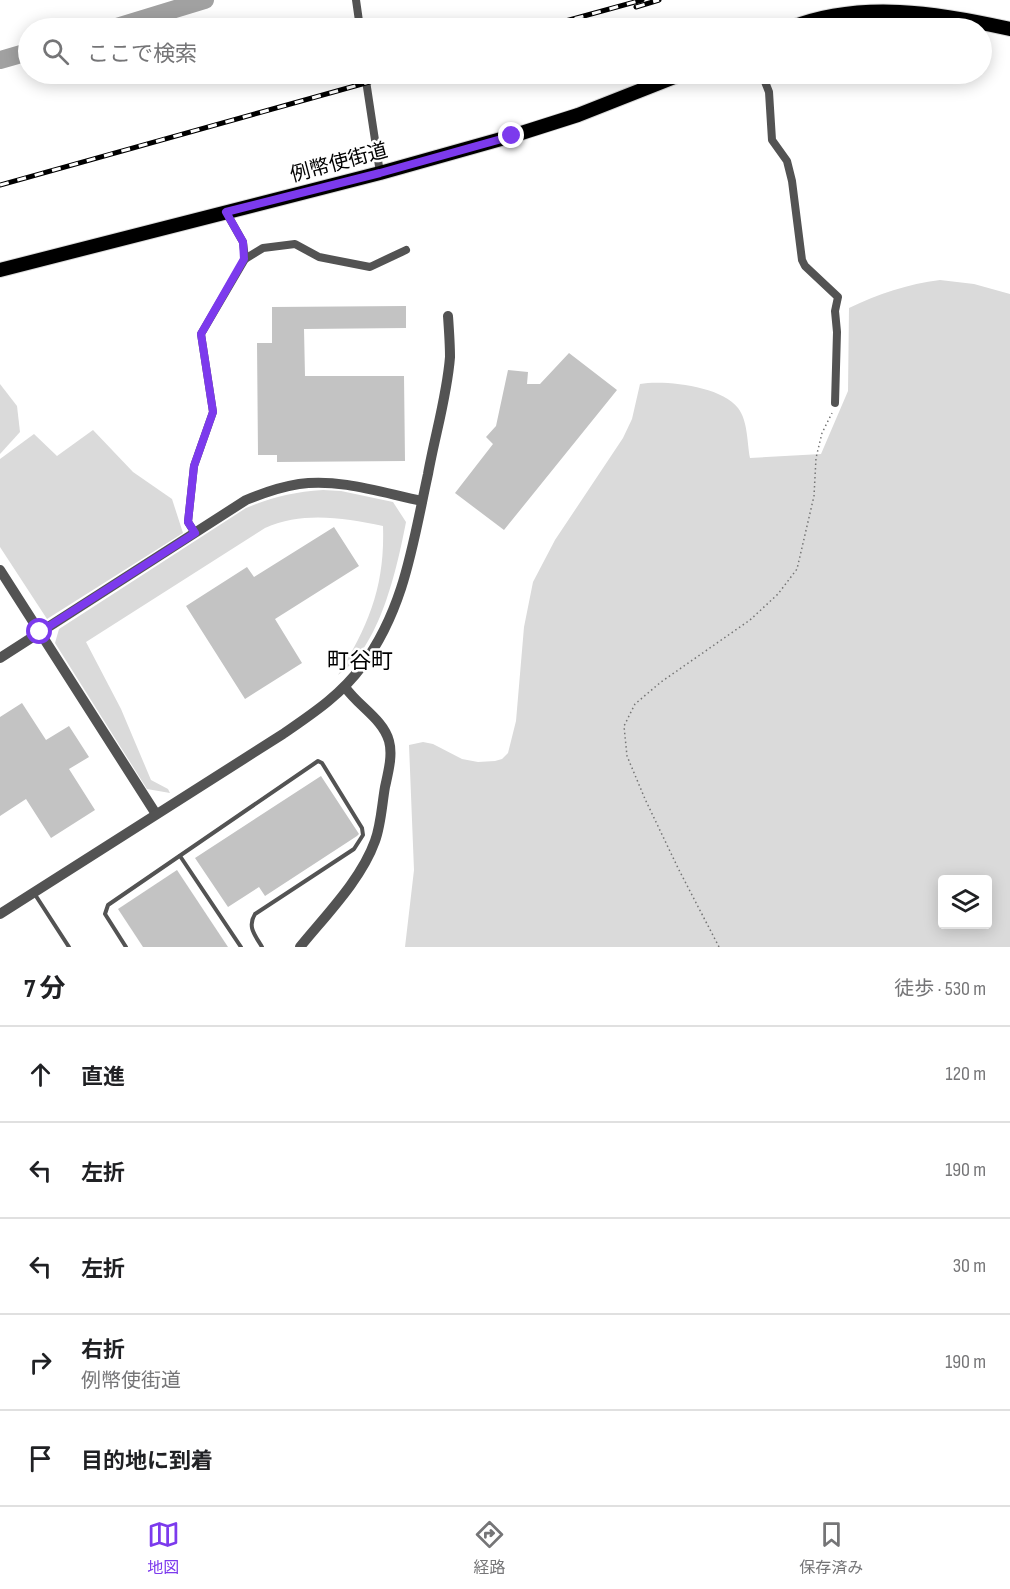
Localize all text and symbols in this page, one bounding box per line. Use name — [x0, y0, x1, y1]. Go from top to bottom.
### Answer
search box — [18, 18, 992, 84]
icon: search — [39, 35, 72, 68]
text: ここで検索 — [87, 41, 197, 68]
route end — [498, 122, 524, 148]
street label: 例幣使街道 — [288, 138, 390, 188]
route start — [26, 618, 52, 644]
district label: 町谷町 — [327, 648, 393, 675]
map controls — [938, 875, 992, 929]
button: layers — [938, 875, 992, 929]
text: 7 分 — [24, 974, 65, 1005]
text: 徒歩 · 530 m — [894, 977, 986, 1001]
icon: ahead — [24, 1058, 57, 1091]
text: 120 m — [946, 1062, 986, 1086]
text: 直進 — [81, 1064, 125, 1091]
icon: left — [24, 1154, 57, 1187]
text: 190 m — [945, 1158, 986, 1182]
text: 左折 — [81, 1160, 125, 1187]
icon: left — [24, 1250, 57, 1283]
text: 30 m — [953, 1254, 986, 1278]
text: 左折 — [81, 1256, 125, 1283]
text: 右折 — [81, 1337, 125, 1364]
icon: right — [24, 1346, 57, 1379]
text: 190 m — [945, 1350, 986, 1374]
text: 例幣使街道 — [81, 1369, 181, 1393]
icon: arrive — [24, 1442, 57, 1475]
text: 目的地に到着 — [81, 1448, 213, 1475]
tab: 地図 — [147, 1518, 180, 1578]
tab: 経路 — [473, 1518, 506, 1578]
tab: 保存済み — [799, 1518, 863, 1578]

